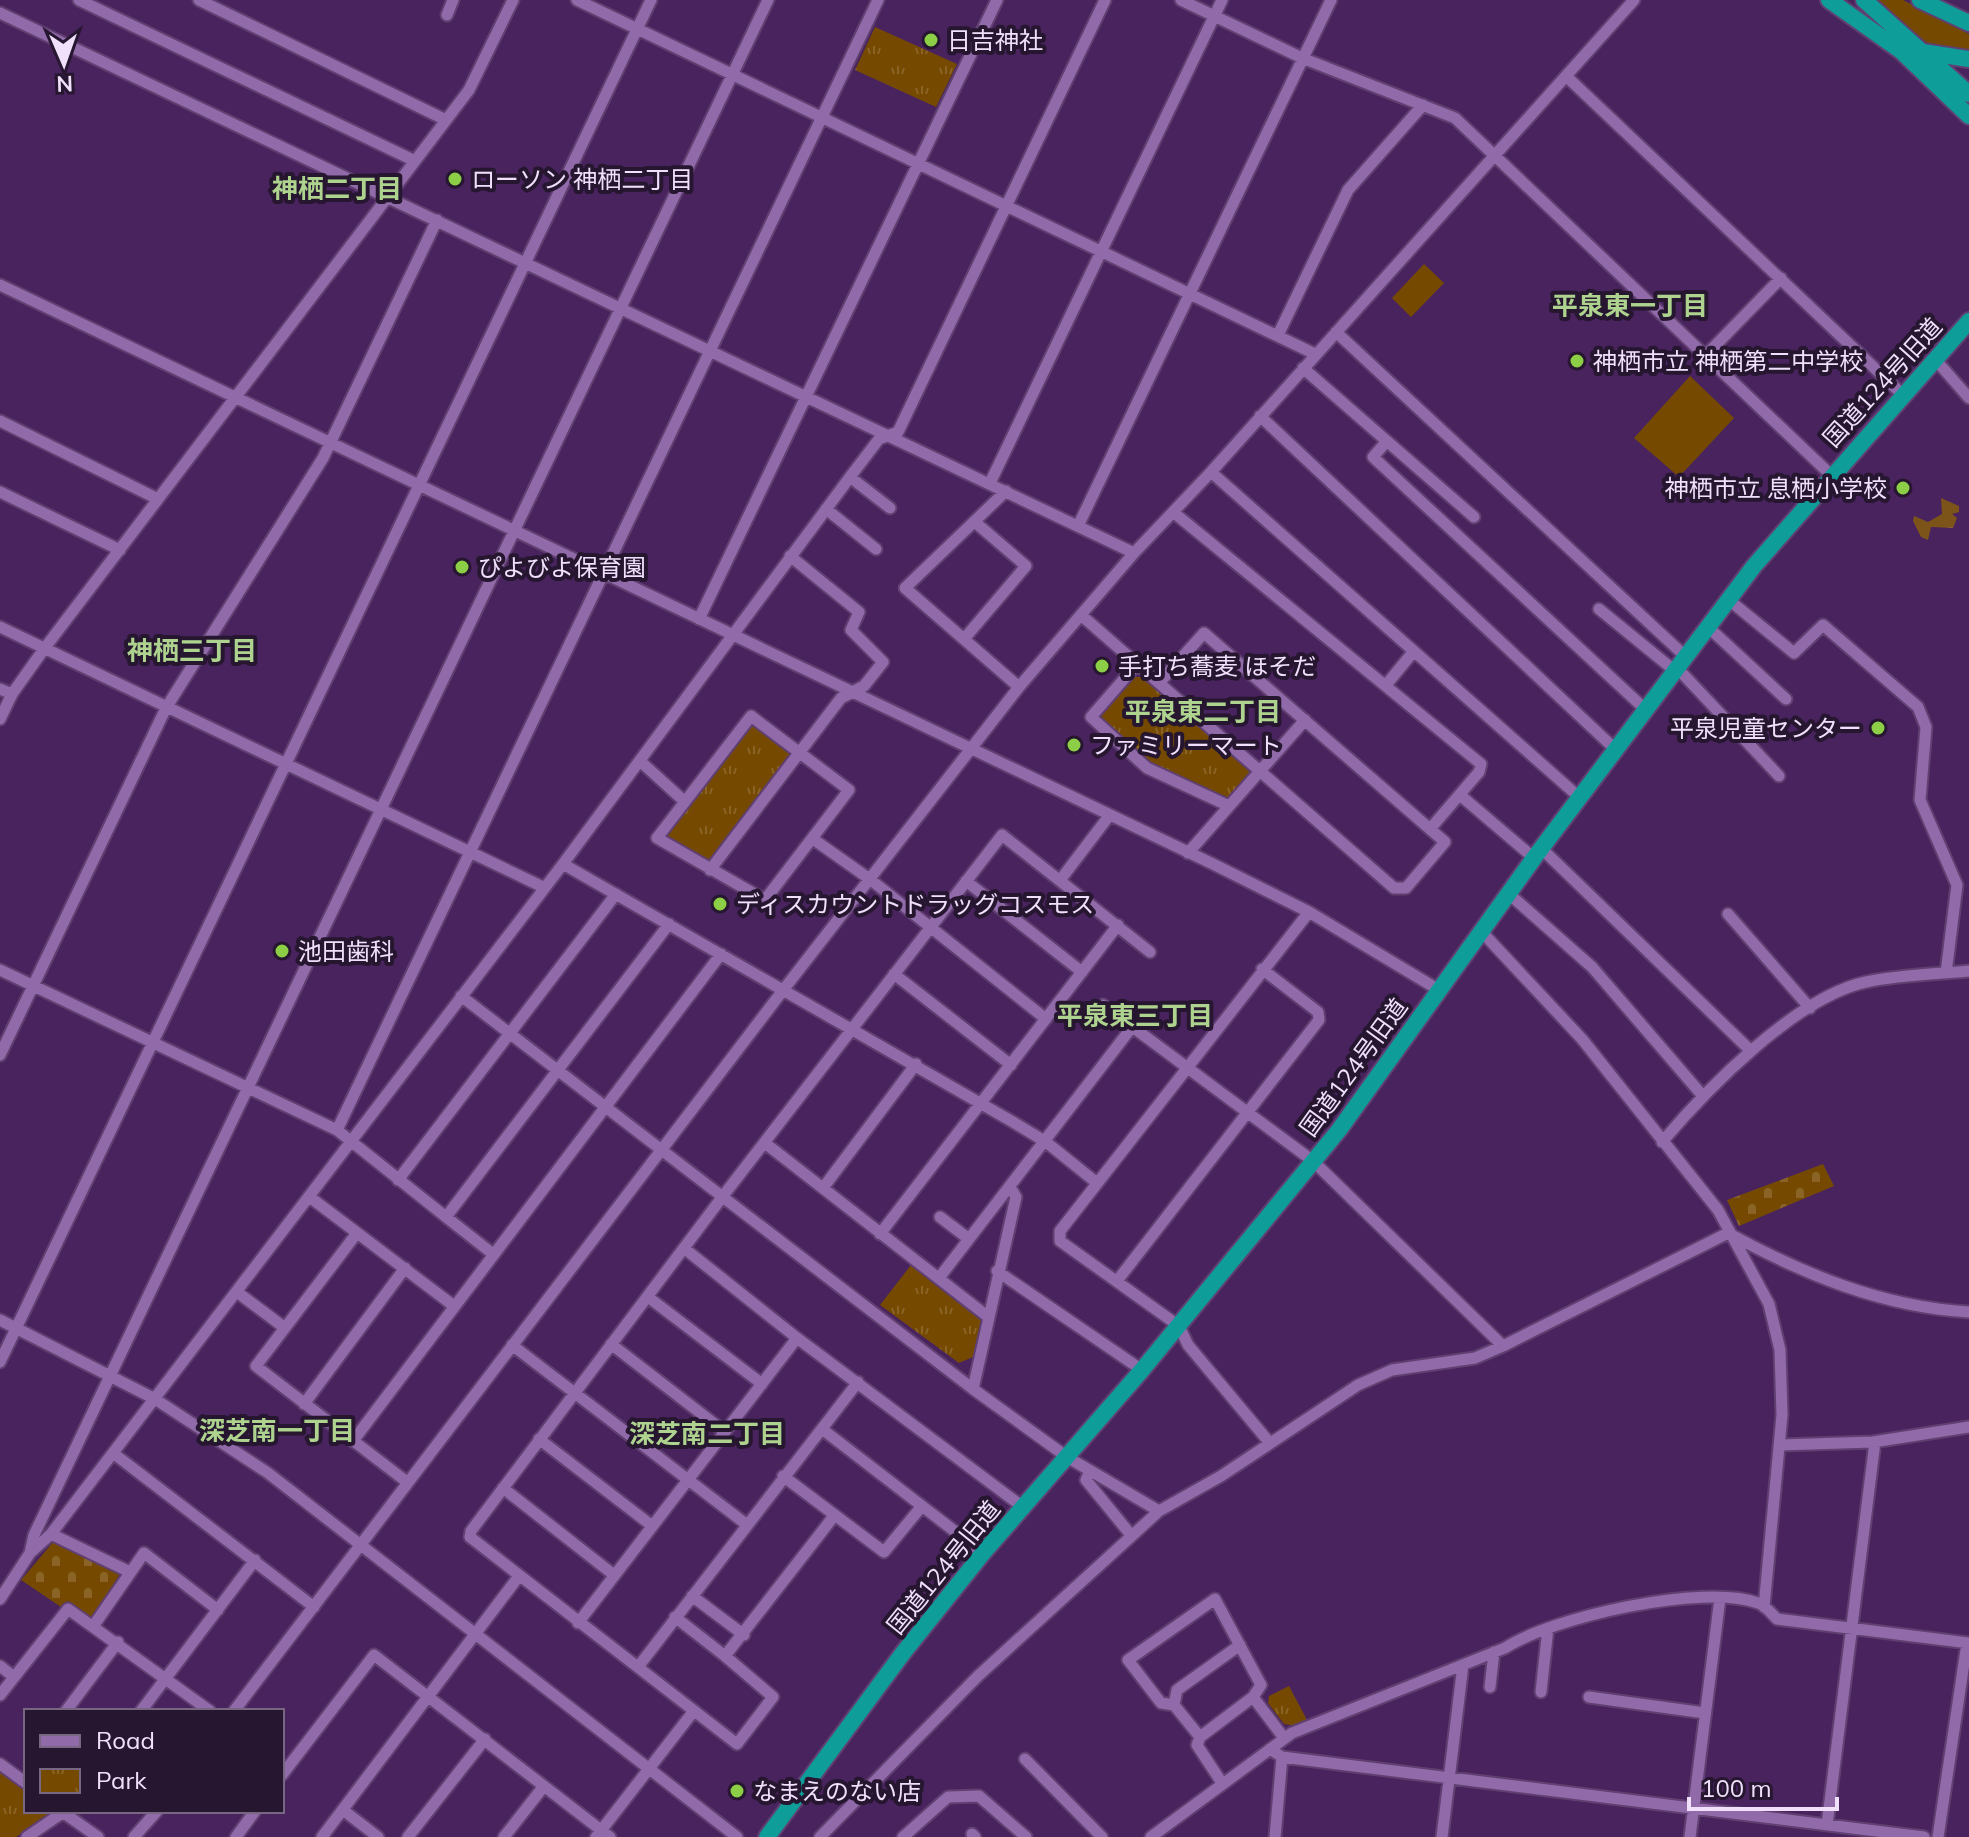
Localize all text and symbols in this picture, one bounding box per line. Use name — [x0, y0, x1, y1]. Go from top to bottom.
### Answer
north arrow — [24, 24, 104, 104]
place label: 日吉神社 — [947, 25, 1043, 55]
marker: 日吉神社 — [922, 31, 940, 49]
text: N — [56, 70, 73, 98]
place label: ローソン 神栖二丁目 — [471, 164, 693, 194]
marker: ローソン 神栖二丁目 — [446, 170, 464, 188]
district label: 神栖二丁目 — [272, 172, 402, 205]
district label: 平泉東一丁目 — [1552, 289, 1708, 322]
street label: 国道124号旧道 — [1816, 311, 1948, 453]
place label: 神栖市立 神栖第二中学校 — [1593, 346, 1863, 376]
marker: 神栖市立 神栖第二中学校 — [1568, 352, 1586, 370]
place label: 神栖市立 息栖小学校 — [1665, 473, 1887, 503]
marker: 神栖市立 息栖小学校 — [1894, 479, 1912, 497]
place label: ぴよびよ保育園 — [478, 552, 646, 582]
marker: ぴよびよ保育園 — [453, 558, 471, 576]
district label: 神栖三丁目 — [127, 634, 257, 667]
place label: 手打ち蕎麦 ほそだ — [1118, 651, 1316, 681]
marker: 手打ち蕎麦 ほそだ — [1093, 657, 1111, 675]
district label: 平泉東二丁目 — [1125, 695, 1281, 728]
place label: 平泉児童センター — [1670, 713, 1862, 743]
marker: 平泉児童センター — [1869, 719, 1887, 737]
place label: ファミリーマート — [1090, 730, 1282, 760]
marker: ファミリーマート — [1065, 736, 1083, 754]
place label: ディスカウントドラッグコスモス — [736, 889, 1094, 919]
marker: ディスカウントドラッグコスモス — [711, 895, 729, 913]
place label: 池田歯科 — [298, 936, 394, 966]
marker: 池田歯科 — [273, 942, 291, 960]
street label: 国道124号旧道 — [1293, 992, 1413, 1142]
district label: 平泉東三丁目 — [1057, 999, 1213, 1032]
district label: 深芝南一丁目 — [199, 1414, 355, 1447]
district label: 深芝南二丁目 — [629, 1417, 785, 1450]
street label: 国道124号旧道 — [880, 1494, 1006, 1640]
legend — [24, 1709, 284, 1813]
text: Road — [96, 1725, 155, 1755]
scale bar — [1689, 1761, 1837, 1811]
text: Park — [96, 1765, 147, 1795]
text: 100 m — [1701, 1773, 1772, 1803]
place label: なまえのない店 — [753, 1776, 921, 1806]
marker: なまえのない店 — [728, 1782, 746, 1800]

